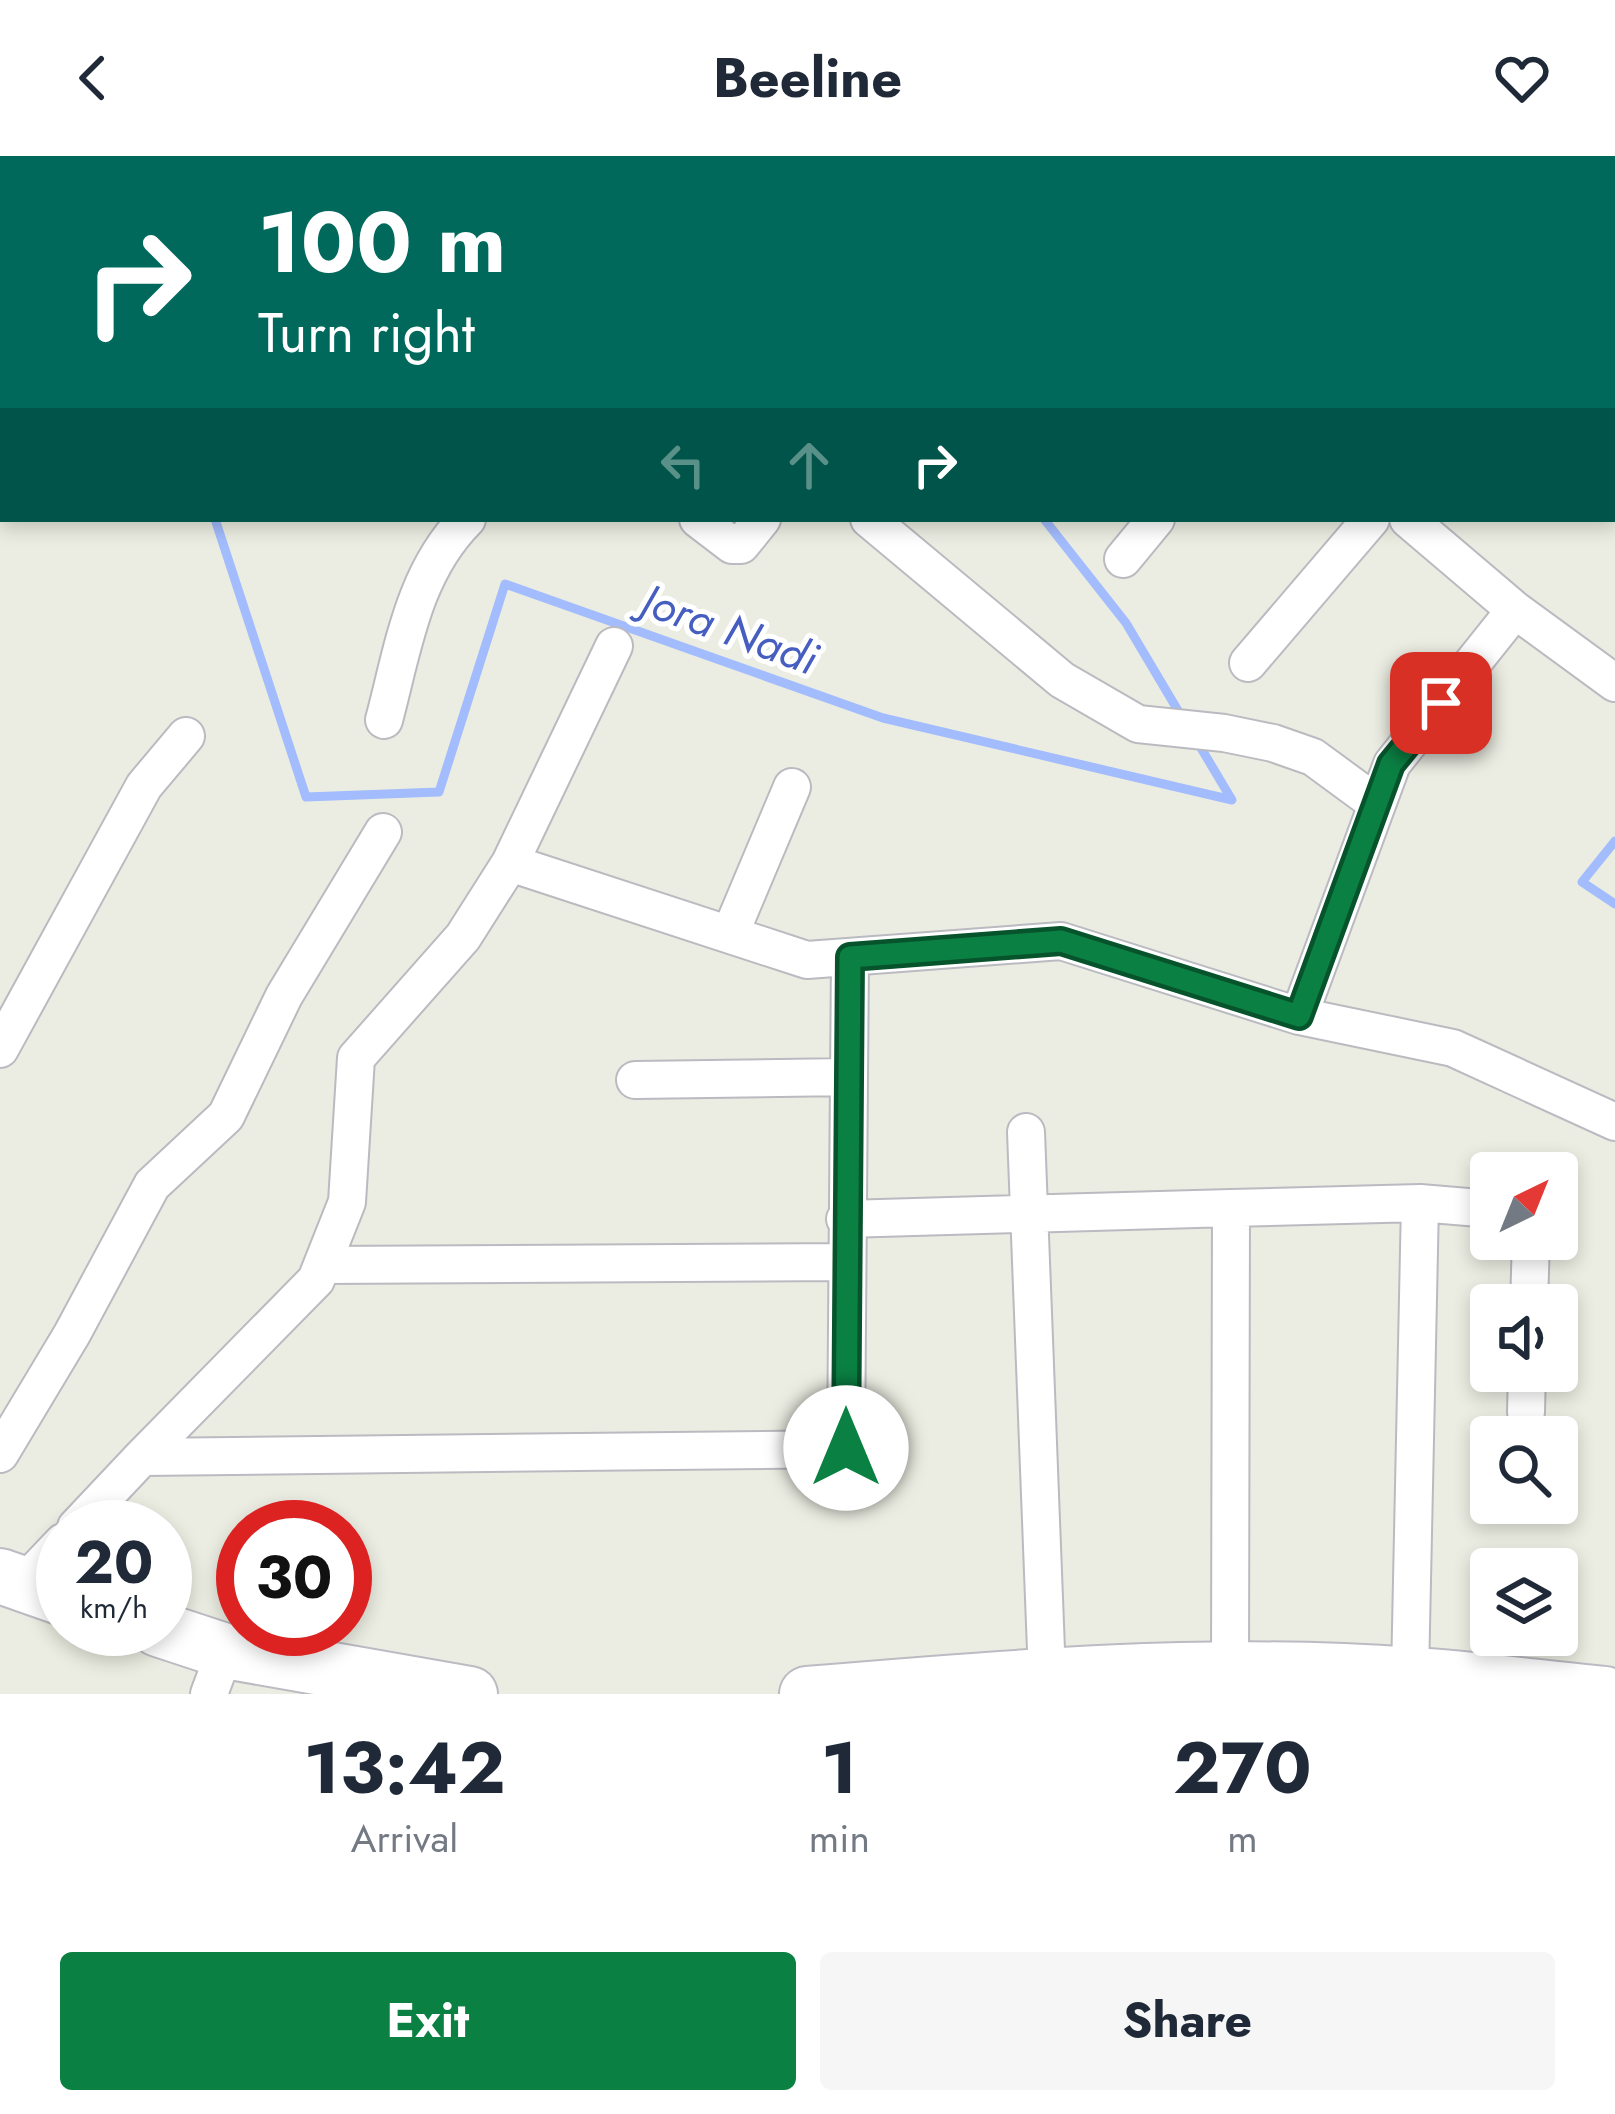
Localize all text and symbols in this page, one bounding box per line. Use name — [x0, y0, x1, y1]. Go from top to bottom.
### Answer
text: Beeline — [713, 39, 902, 117]
icon: back — [60, 45, 126, 111]
icon: heart — [1489, 45, 1555, 111]
text: 100 m — [258, 182, 506, 304]
icon: right — [60, 204, 216, 360]
text: Turn right — [258, 294, 475, 372]
icon: left — [650, 432, 716, 498]
icon: ahead — [776, 432, 842, 498]
icon: right — [902, 432, 968, 498]
water label: Jora Nadi — [625, 565, 827, 691]
pin — [1390, 652, 1492, 754]
icon: arrive — [1408, 670, 1474, 736]
north arrow — [1470, 1152, 1578, 1260]
map controls — [1470, 1152, 1578, 1656]
button: sound — [1470, 1284, 1578, 1392]
position arrow — [783, 1385, 909, 1511]
button: search — [1470, 1416, 1578, 1524]
speed limit sign: 30 — [216, 1500, 372, 1656]
text: 20 — [74, 1519, 154, 1606]
button: layers — [1470, 1548, 1578, 1656]
text: km/h — [80, 1586, 148, 1629]
text: 13:42 — [303, 1716, 505, 1820]
text: 1 — [821, 1716, 858, 1820]
text: 270 — [1173, 1716, 1312, 1820]
text: Arrival — [351, 1810, 458, 1867]
text: min — [809, 1810, 870, 1867]
text: m — [1227, 1810, 1258, 1867]
button: Exit — [60, 1952, 796, 2090]
button: Share — [820, 1952, 1555, 2090]

